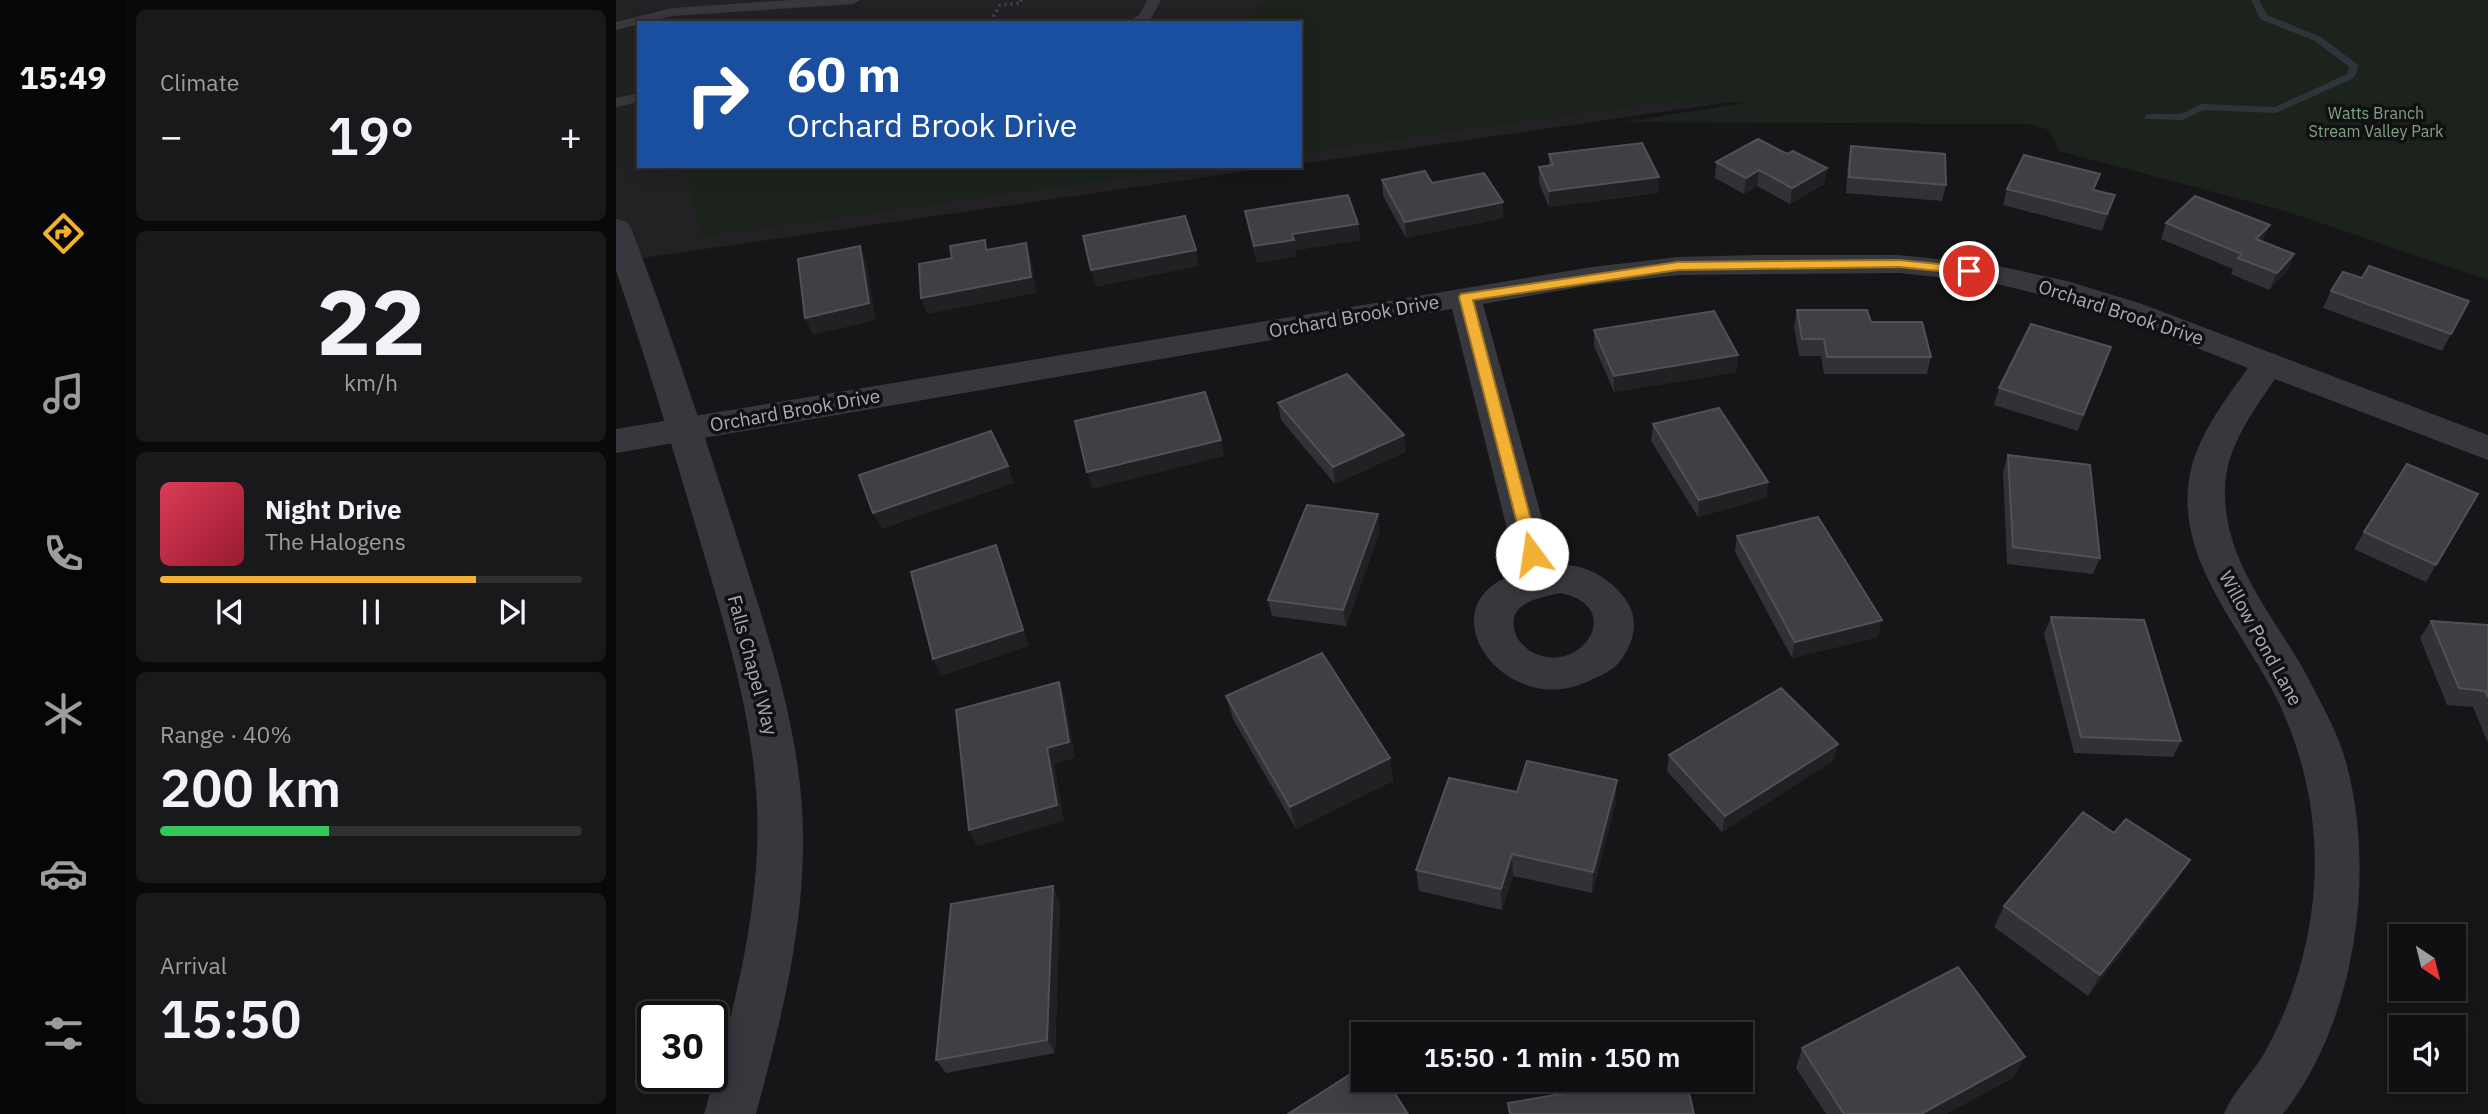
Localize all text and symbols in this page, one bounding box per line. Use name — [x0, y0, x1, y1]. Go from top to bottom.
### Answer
text: 60 m — [787, 42, 901, 105]
icon: right — [672, 49, 763, 140]
text: 15:49 — [19, 56, 107, 98]
text: Climate — [160, 67, 239, 97]
text: 19° — [328, 102, 414, 169]
park label: Watts Branch Stream Valley Park — [2308, 103, 2444, 141]
text: Orchard Brook Drive — [787, 104, 1077, 146]
text: − — [160, 111, 183, 160]
text: + — [559, 111, 582, 160]
icon: directions — [39, 209, 88, 258]
pin — [1939, 241, 1999, 301]
icon: arrive — [1950, 252, 1988, 290]
text: 22 — [316, 262, 426, 380]
street label: Orchard Brook Drive — [2035, 274, 2207, 350]
street label: Orchard Brook Drive — [1267, 289, 1441, 343]
text: km/h — [344, 367, 398, 397]
icon: music — [39, 369, 88, 418]
street label: Orchard Brook Drive — [708, 383, 882, 437]
text: Night Drive — [265, 492, 402, 526]
position arrow — [1495, 517, 1569, 591]
text: The Halogens — [265, 526, 406, 556]
icon: phone — [39, 529, 88, 578]
street label: Willow Pond Lane — [2214, 566, 2308, 710]
street label: Falls Chapel Way — [723, 592, 783, 738]
icon: previous — [211, 593, 249, 631]
icon: pause — [352, 593, 390, 631]
icon: next — [493, 593, 531, 631]
icon: climate — [39, 689, 88, 738]
text: Range · 40% — [160, 719, 292, 749]
text: 200 km — [160, 754, 341, 821]
icon: car — [39, 849, 88, 898]
north arrow — [2389, 924, 2466, 1001]
map controls — [2389, 924, 2466, 1092]
text: Arrival — [160, 950, 227, 980]
text: 15:50 — [160, 985, 301, 1052]
speed limit sign: 30 — [637, 1001, 728, 1092]
icon: filters — [39, 1009, 88, 1058]
button: sound — [2389, 1015, 2466, 1092]
text: 15:50 · 1 min · 150 m — [1424, 1040, 1680, 1074]

